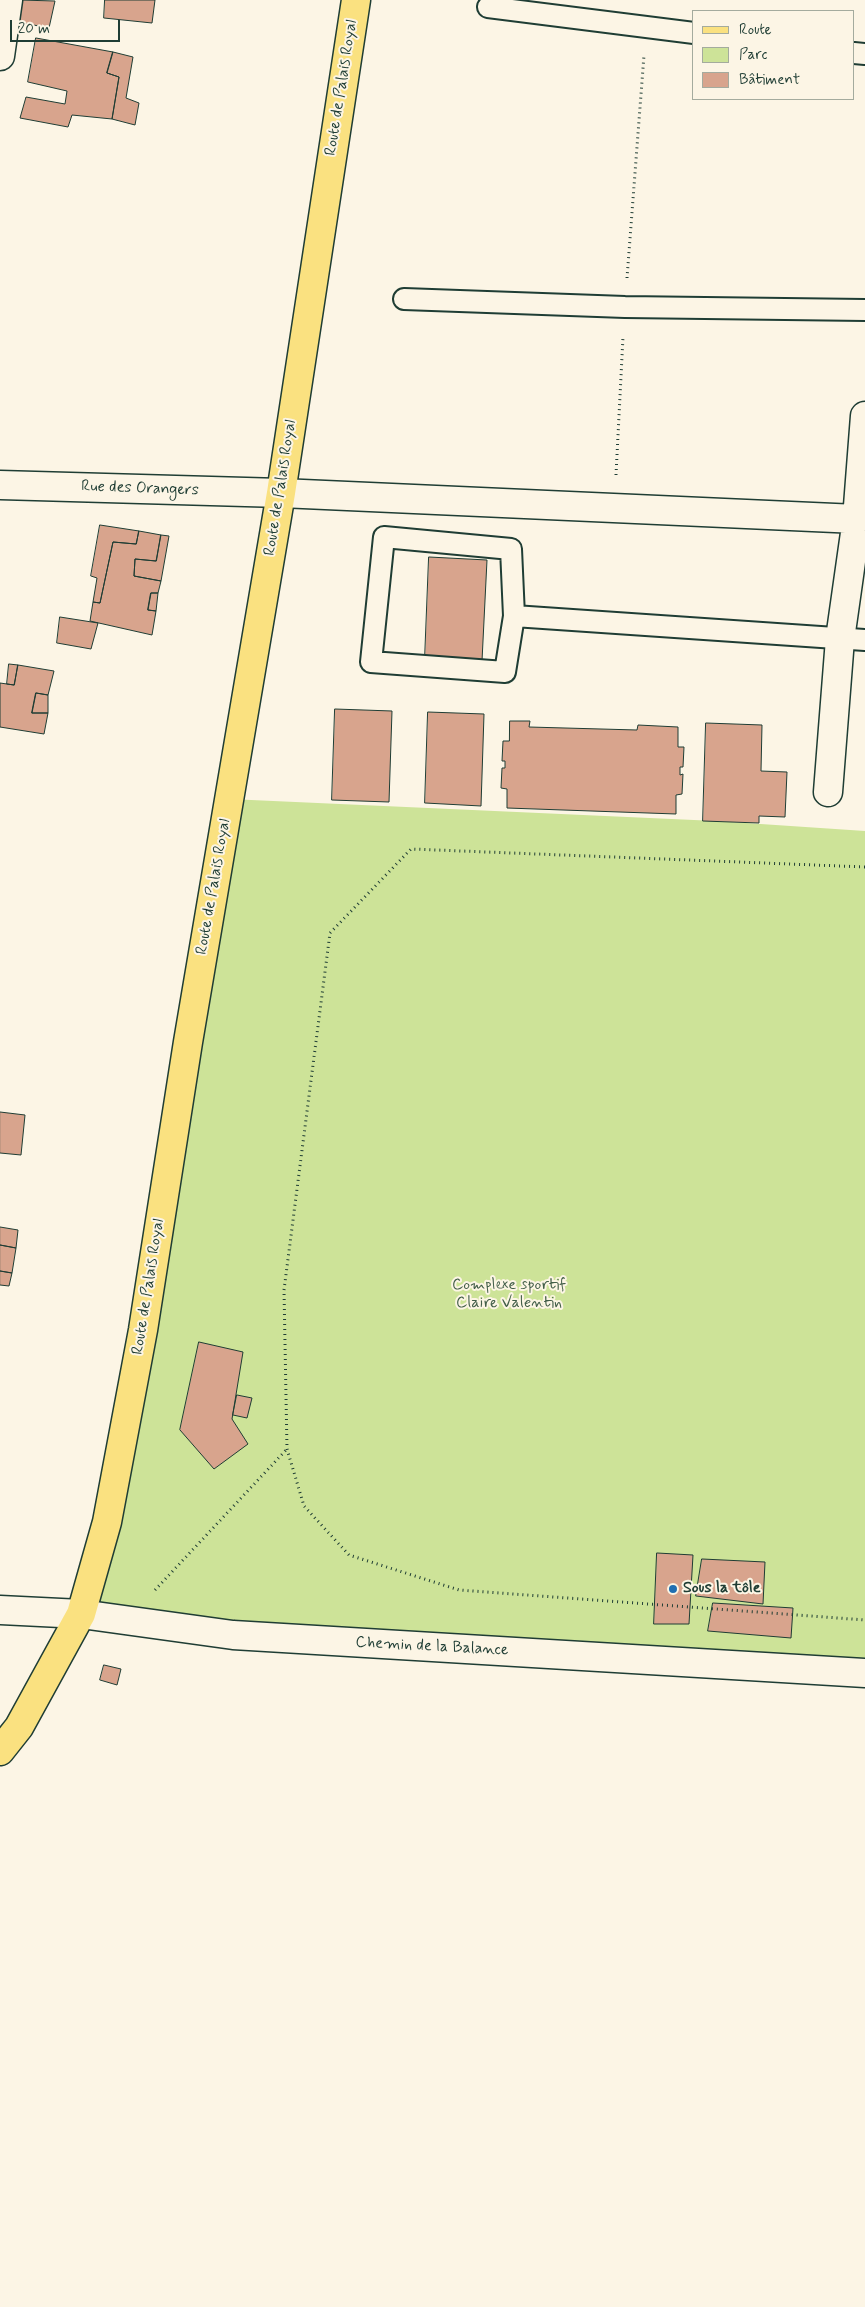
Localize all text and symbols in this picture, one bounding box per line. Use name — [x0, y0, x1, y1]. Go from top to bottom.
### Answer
scale bar — [12, 10, 122, 42]
legend — [692, 10, 855, 100]
text: 20 m — [18, 19, 50, 39]
street label: Route de Palais Royal — [322, 19, 362, 157]
text: Route — [739, 20, 772, 40]
text: Parc — [739, 45, 767, 65]
text: Bâtiment — [739, 70, 800, 90]
street label: Route de Palais Royal — [261, 419, 301, 557]
street label: Rue des Orangers — [81, 477, 199, 501]
street label: Route de Palais Royal — [193, 818, 235, 956]
street label: Route de Palais Royal — [129, 1218, 169, 1356]
park label: Complexe sportif Claire Valentin — [452, 1276, 566, 1314]
place label: Sous la tôle — [683, 1579, 761, 1599]
marker: Sous la tôle — [667, 1583, 679, 1595]
street label: Chemin de la Balance — [355, 1633, 509, 1661]

